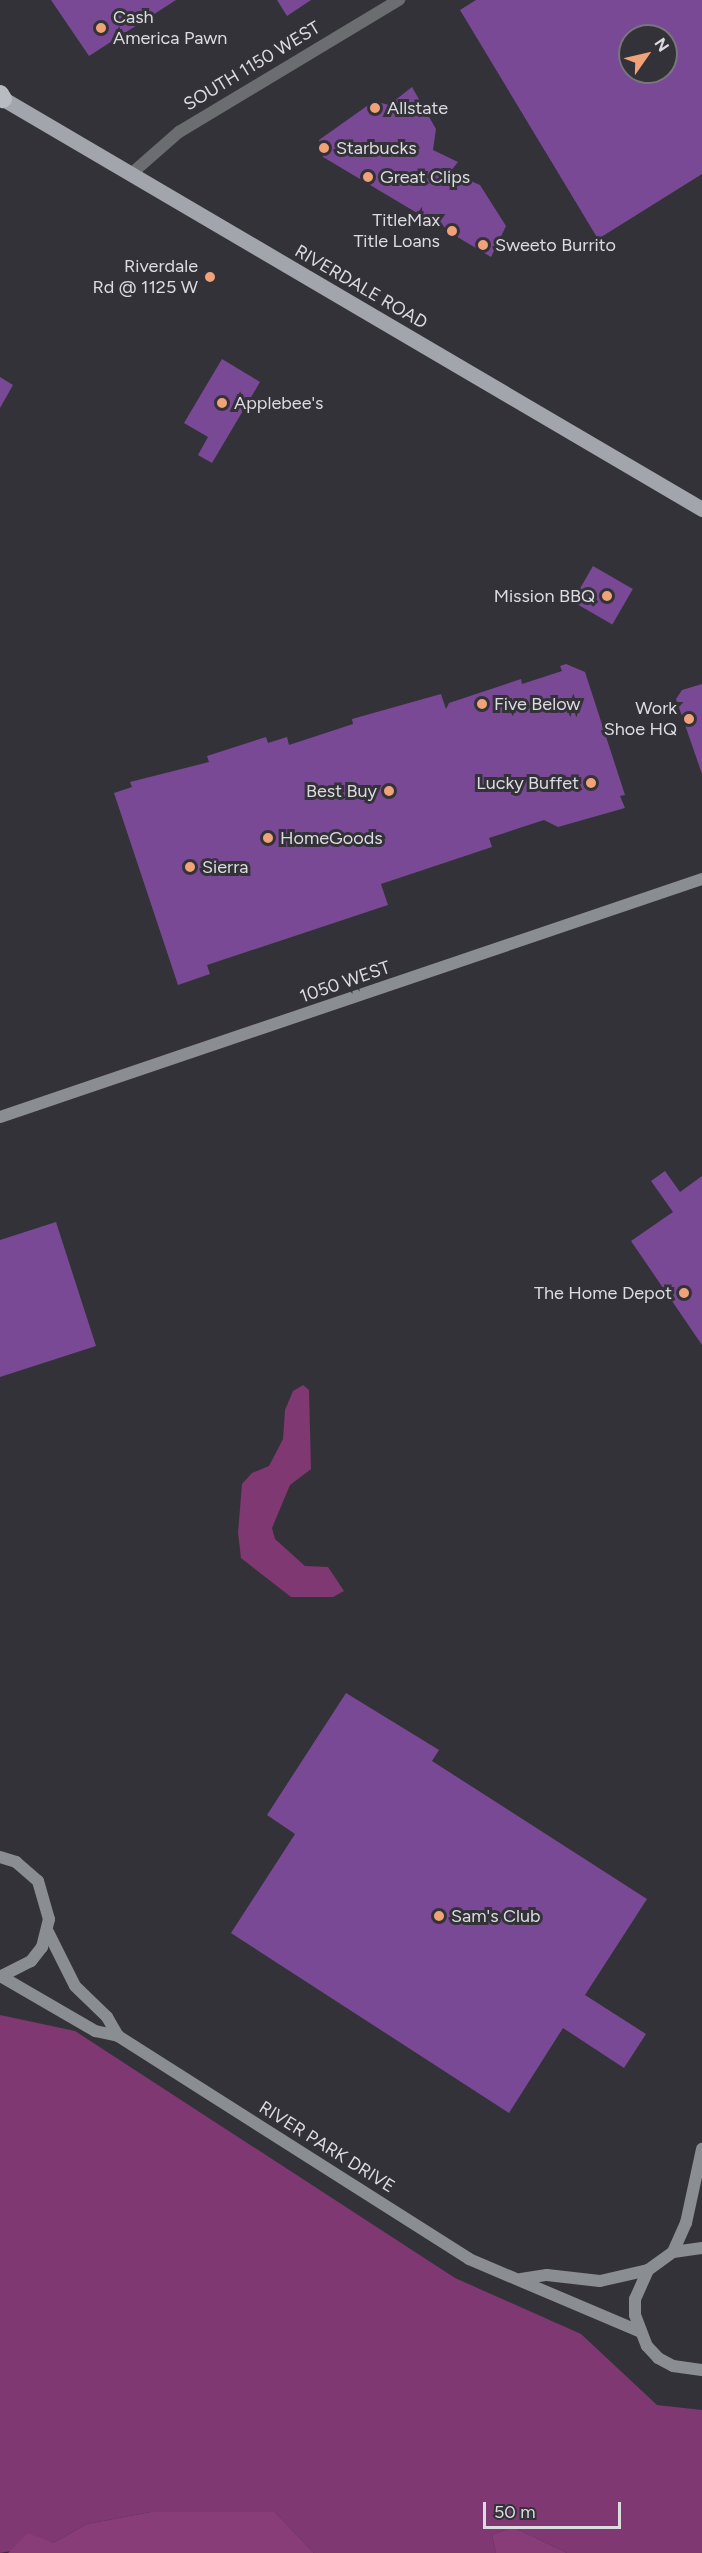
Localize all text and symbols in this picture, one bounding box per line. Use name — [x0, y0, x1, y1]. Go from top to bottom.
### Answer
place label: Cash America Pawn — [113, 7, 227, 50]
street label: SOUTH 1150 WEST — [180, 17, 324, 115]
marker: Cash America Pawn — [94, 21, 108, 35]
north arrow — [618, 24, 678, 84]
text: N — [650, 34, 673, 55]
place label: Allstate — [387, 97, 448, 119]
marker: Allstate — [368, 101, 382, 115]
place label: Starbucks — [336, 137, 417, 159]
marker: Starbucks — [317, 141, 331, 155]
place label: Great Clips — [380, 166, 470, 188]
marker: Great Clips — [361, 170, 375, 184]
place label: TitleMax Title Loans — [353, 210, 440, 252]
marker: TitleMax Title Loans — [445, 224, 459, 238]
place label: Sweeto Burrito — [495, 234, 616, 256]
marker: Sweeto Burrito — [476, 238, 490, 252]
street label: RIVERDALE ROAD — [291, 240, 431, 334]
place label: Riverdale Rd @ 1125 W — [92, 256, 198, 298]
marker: Riverdale Rd @ 1125 W — [203, 270, 217, 284]
place label: Applebee's — [234, 392, 323, 414]
marker: Applebee's — [215, 396, 229, 410]
place label: Mission BBQ — [494, 585, 595, 607]
marker: Mission BBQ — [600, 589, 614, 603]
place label: Five Below — [494, 693, 580, 715]
marker: Five Below — [475, 697, 489, 711]
place label: Work Shoe HQ — [604, 698, 677, 740]
marker: Work Shoe HQ — [682, 712, 696, 726]
place label: Lucky Buffet — [476, 772, 579, 794]
marker: Lucky Buffet — [584, 776, 598, 790]
place label: Best Buy — [306, 780, 377, 802]
marker: Best Buy — [382, 784, 396, 798]
place label: HomeGoods — [280, 827, 383, 849]
marker: HomeGoods — [261, 831, 275, 845]
place label: Sierra — [202, 856, 248, 878]
marker: Sierra — [183, 860, 197, 874]
street label: 1050 WEST — [297, 956, 393, 1008]
place label: The Home Depot — [534, 1282, 672, 1304]
marker: The Home Depot — [677, 1286, 691, 1300]
place label: Sam's Club — [451, 1905, 541, 1927]
marker: Sam's Club — [432, 1909, 446, 1923]
street label: RIVER PARK DRIVE — [255, 2097, 399, 2197]
scale bar — [486, 2490, 624, 2528]
text: 50 m — [494, 2501, 536, 2523]

